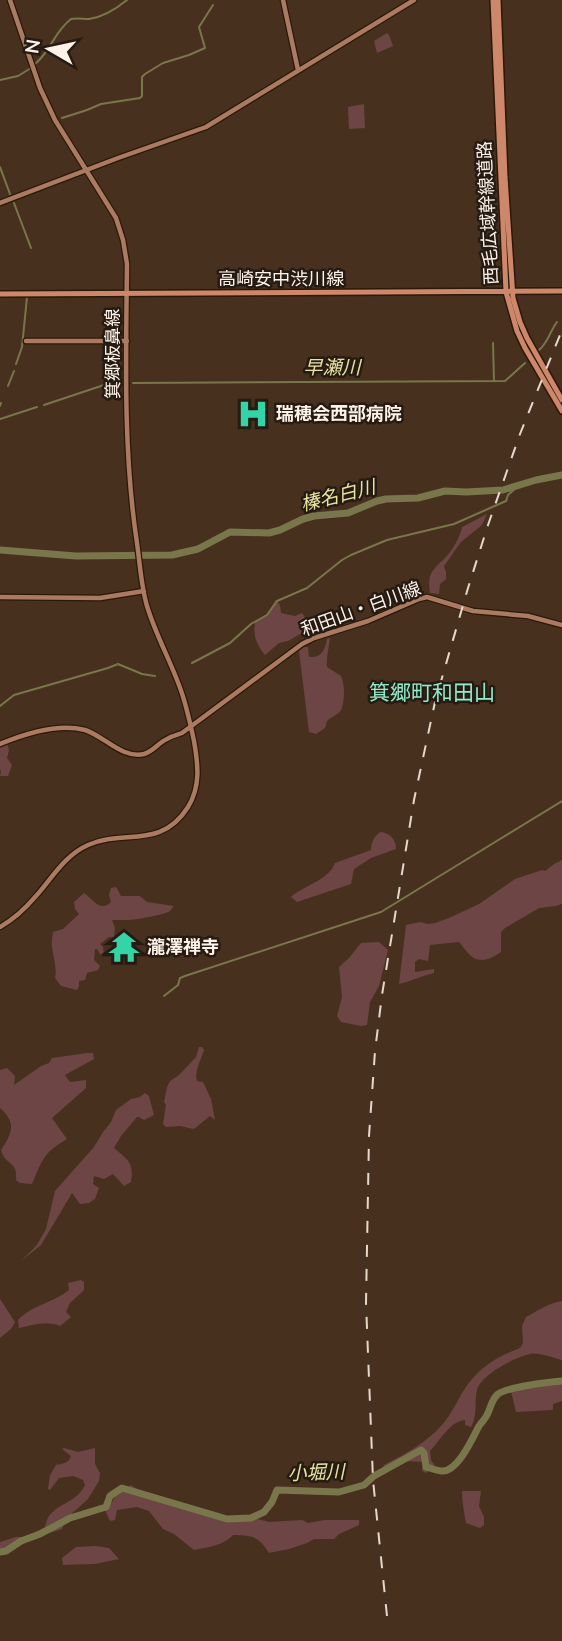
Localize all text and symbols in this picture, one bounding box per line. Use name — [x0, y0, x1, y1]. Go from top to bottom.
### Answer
north arrow — [14, 14, 84, 84]
text: N — [19, 37, 47, 56]
street label: 西毛広域幹線道路 — [472, 140, 504, 286]
street label: 高崎安中渋川線 — [218, 267, 344, 291]
street label: 箕郷板鼻線 — [101, 309, 125, 399]
water label: 早瀬川 — [303, 355, 362, 381]
hospital icon: 瑞穂会西部病院 — [236, 397, 270, 431]
place label: 瑞穂会西部病院 — [276, 402, 402, 426]
water label: 榛名白川 — [298, 474, 380, 518]
street label: 和田山・白川線 — [298, 576, 424, 642]
district label: 箕郷町和田山 — [369, 679, 495, 707]
temple icon: 瀧澤禅寺 — [107, 930, 141, 964]
place label: 瀧澤禅寺 — [147, 935, 219, 959]
water label: 小堀川 — [287, 1459, 347, 1487]

